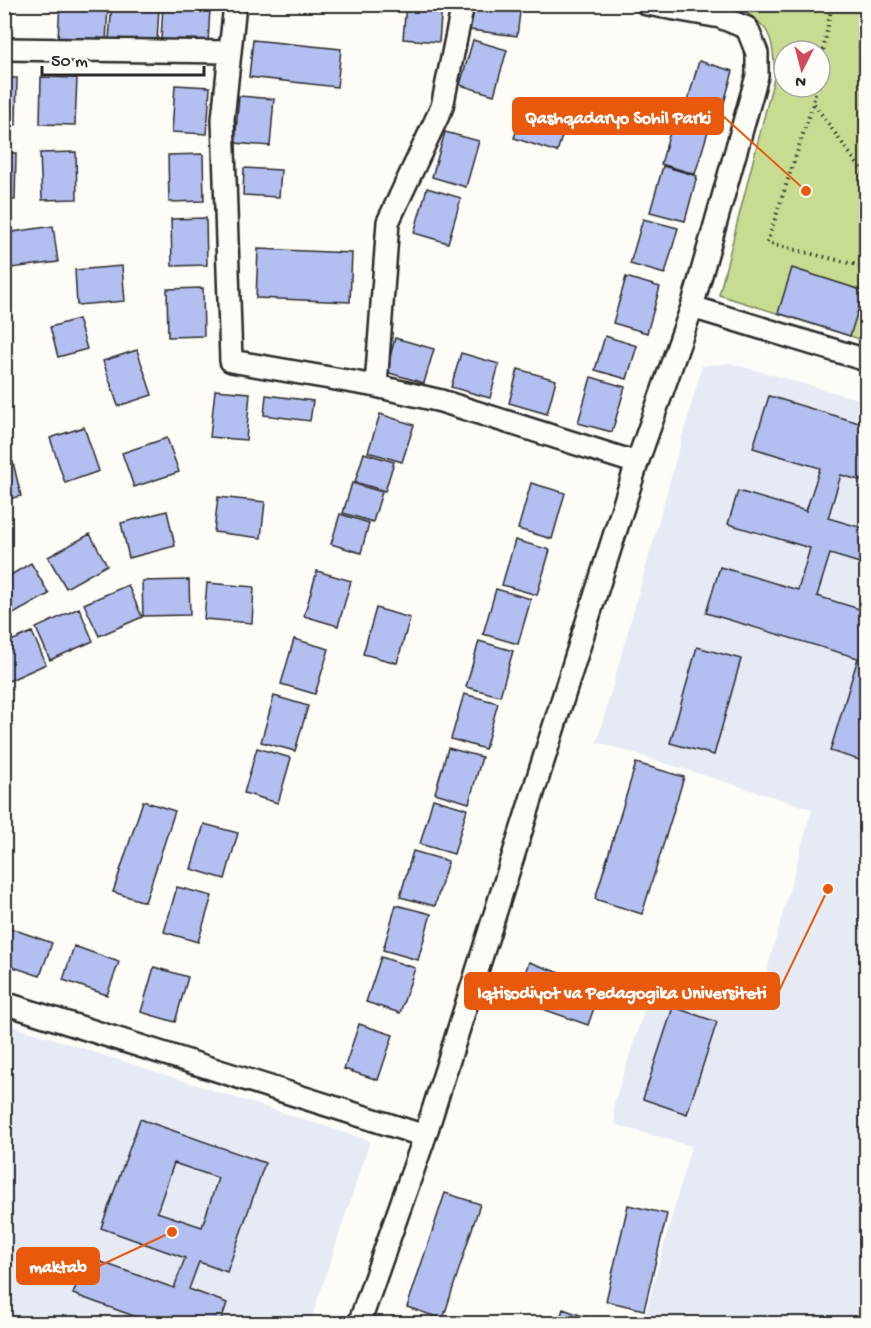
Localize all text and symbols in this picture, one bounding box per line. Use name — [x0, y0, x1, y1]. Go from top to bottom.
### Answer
scale bar — [42, 39, 204, 77]
north arrow — [772, 39, 832, 99]
text: 50 m — [51, 52, 88, 73]
text: N — [794, 70, 807, 90]
callout: Qashqadaryo Sohil Parki — [513, 98, 723, 134]
text: Qashqadaryo Sohil Parki — [525, 109, 711, 130]
callout: Iqtisodiyot va Pedagogika Universiteti — [465, 973, 779, 1009]
text: Iqtisodiyot va Pedagogika Universiteti — [477, 984, 767, 1005]
callout: maktab — [17, 1248, 99, 1284]
text: maktab — [29, 1258, 87, 1279]

